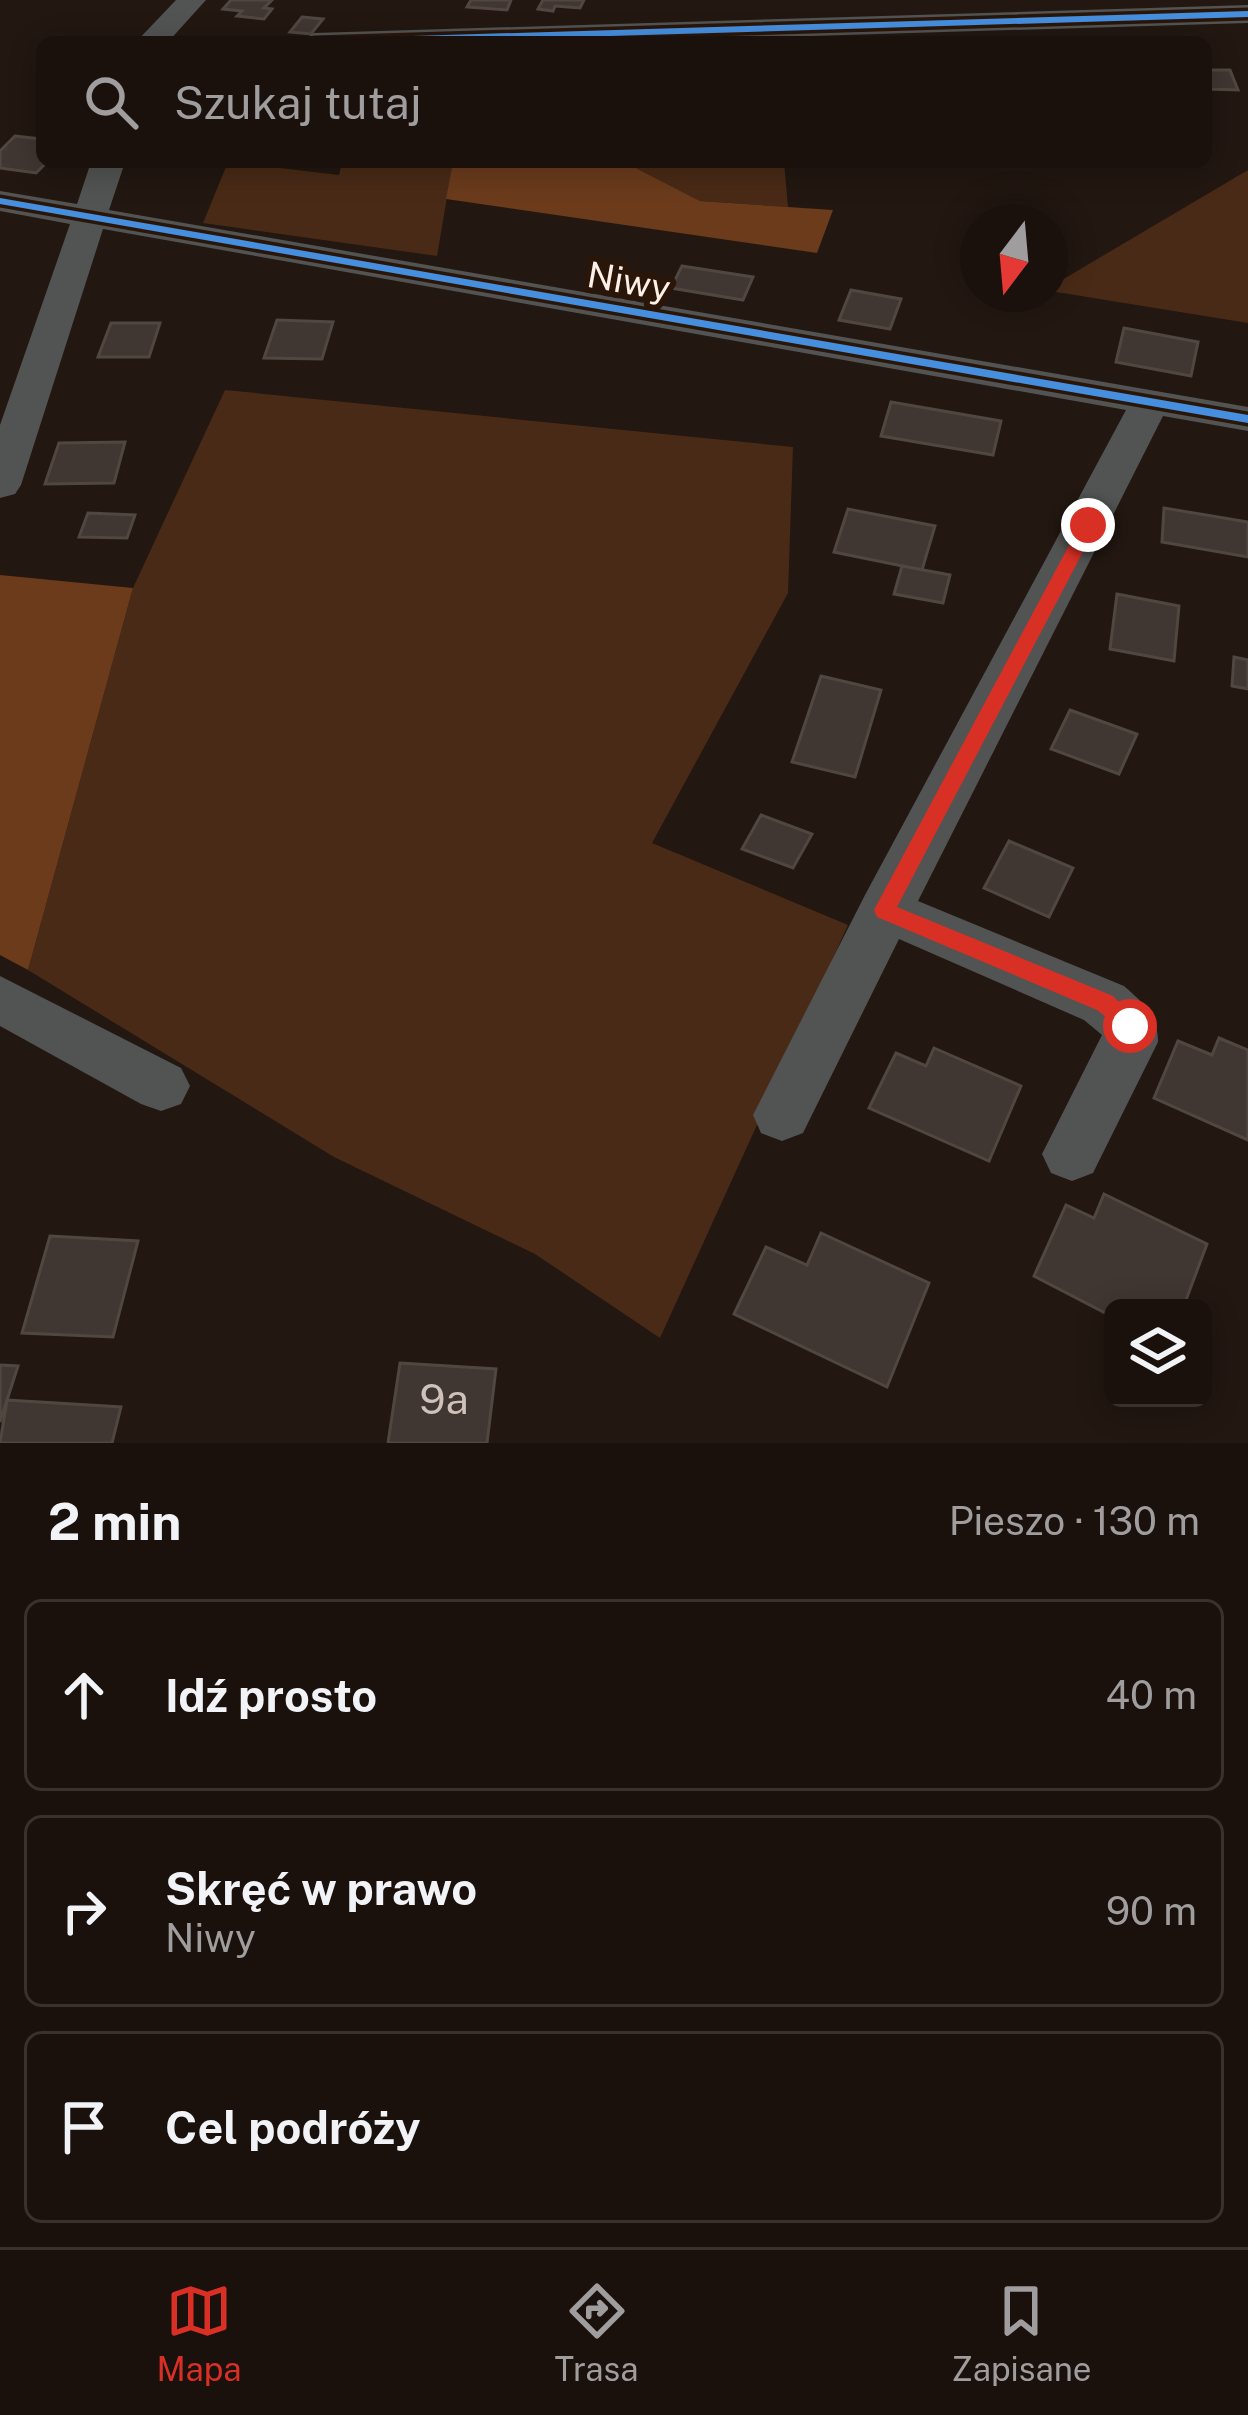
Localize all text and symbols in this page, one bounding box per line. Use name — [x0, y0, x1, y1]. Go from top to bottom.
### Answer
search box — [36, 36, 1212, 168]
icon: search — [78, 69, 144, 135]
text: Szukaj tutaj — [174, 76, 422, 129]
north arrow — [960, 204, 1068, 312]
street label: Niwy — [584, 253, 674, 309]
route end — [1061, 498, 1115, 552]
route start — [1103, 999, 1157, 1053]
map controls — [1104, 1299, 1212, 1407]
button: layers — [1104, 1299, 1212, 1407]
house number: 9a — [419, 1374, 469, 1423]
text: 2 min — [48, 1492, 182, 1551]
text: Pieszo · 130 m — [949, 1498, 1200, 1544]
icon: ahead — [51, 1662, 117, 1728]
text: Idź prosto — [165, 1669, 377, 1722]
text: 40 m — [1105, 1672, 1197, 1718]
text: Skręć w prawo — [165, 1862, 477, 1915]
icon: right — [51, 1878, 117, 1944]
text: 90 m — [1106, 1888, 1197, 1934]
text: Niwy — [165, 1915, 256, 1961]
icon: arrive — [51, 2094, 117, 2160]
text: Cel podróży — [165, 2101, 421, 2154]
tab: Mapa — [157, 2278, 242, 2388]
tab: Trasa — [555, 2278, 638, 2388]
tab: Zapisane — [951, 2278, 1091, 2388]

